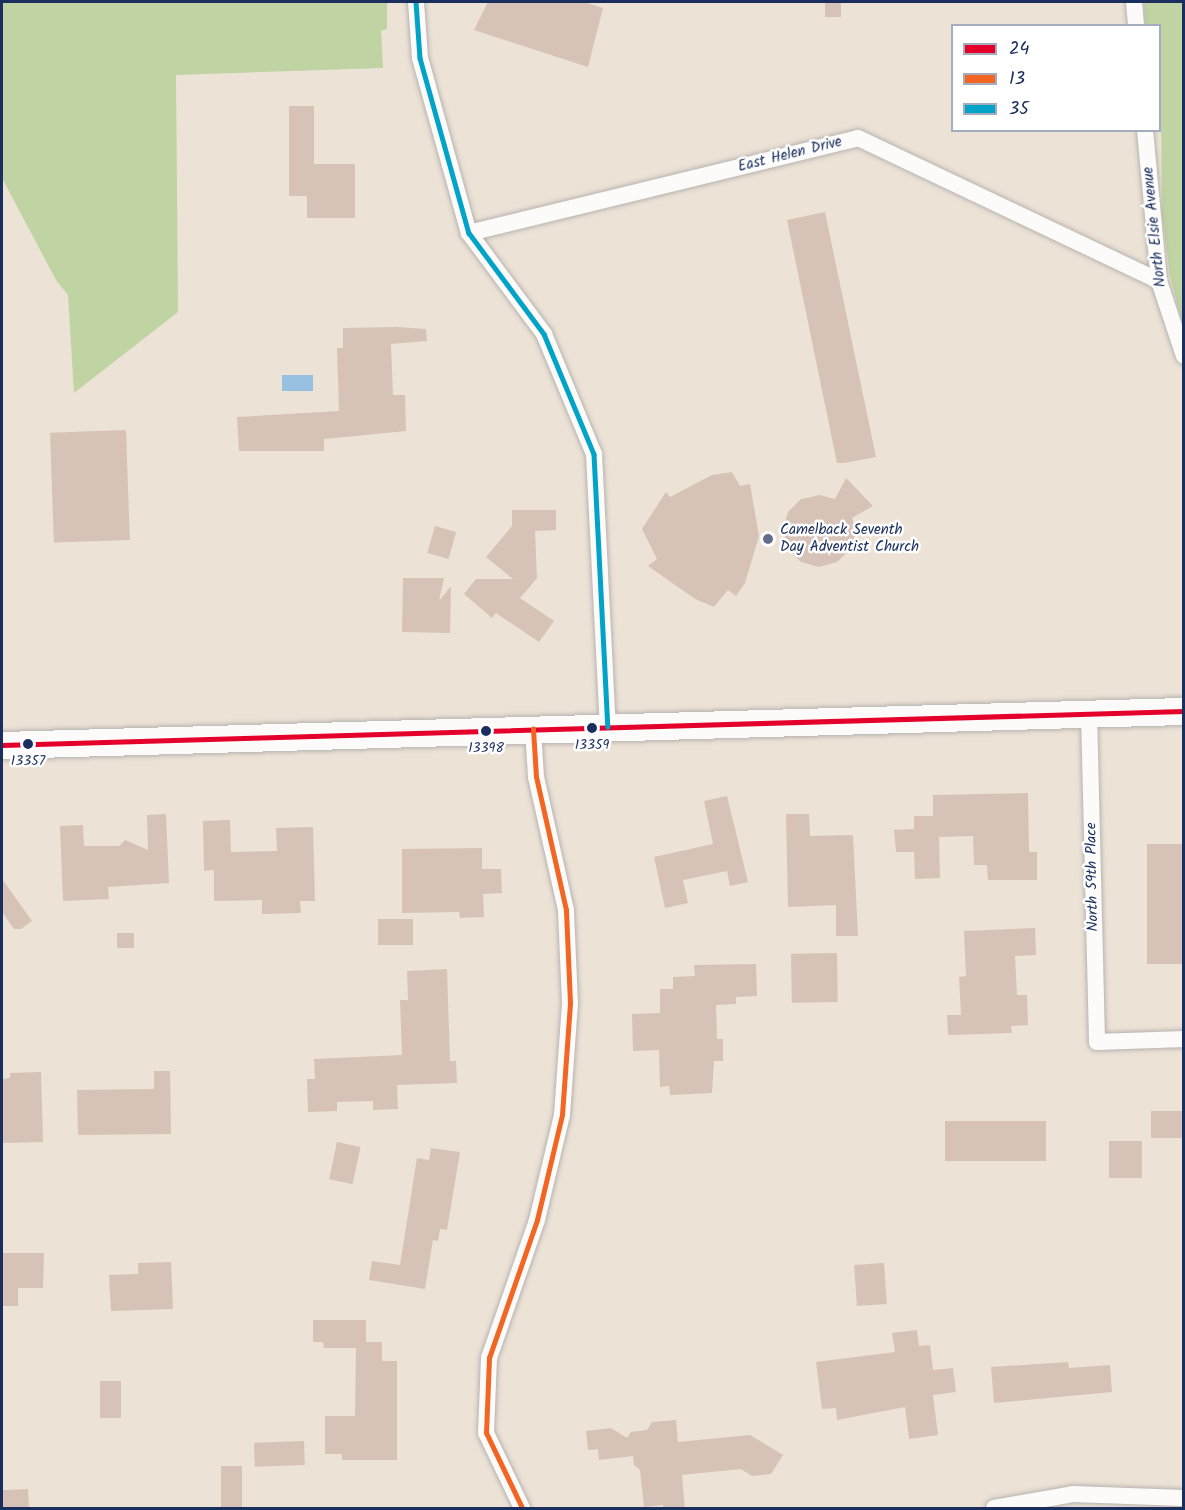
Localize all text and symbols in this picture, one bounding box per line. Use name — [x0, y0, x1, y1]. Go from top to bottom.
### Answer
legend — [951, 24, 1161, 132]
text: 24 — [1009, 35, 1029, 64]
text: 13 — [1009, 65, 1025, 94]
text: 35 — [1009, 95, 1029, 124]
street label: East Helen Drive — [736, 133, 844, 177]
street label: North Elsie Avenue — [1140, 166, 1170, 288]
place label: Camelback Seventh Day Adventist Church — [780, 521, 919, 556]
marker: Camelback Seventh Day Adventist Church — [761, 532, 775, 546]
marker: 13359 — [586, 722, 598, 734]
marker: 13398 — [480, 725, 492, 737]
place label: 13359 — [575, 737, 609, 753]
marker: 13357 — [22, 738, 34, 750]
place label: 13398 — [468, 740, 504, 756]
place label: 13357 — [11, 753, 45, 769]
street label: North 59th Place — [1083, 822, 1103, 932]

